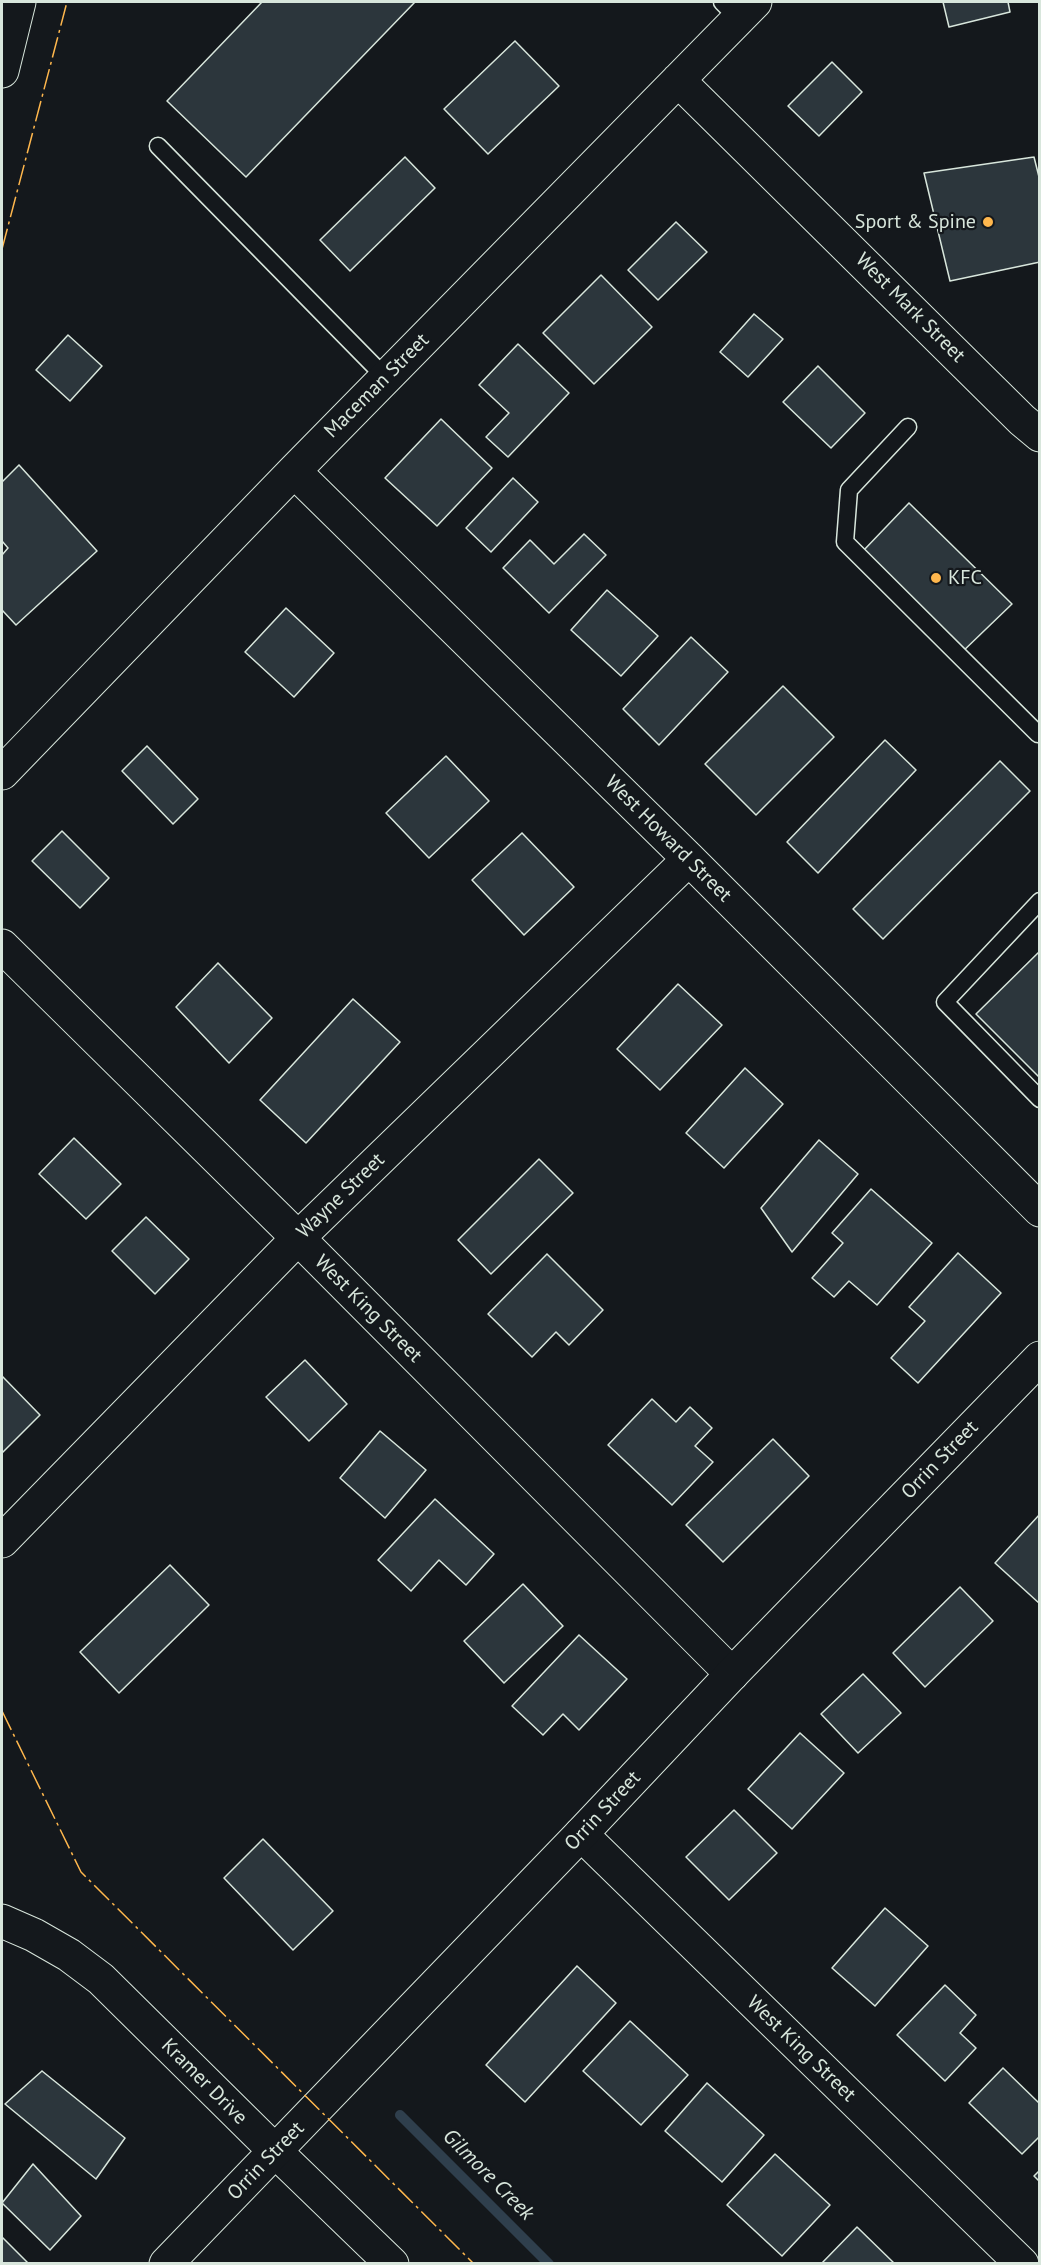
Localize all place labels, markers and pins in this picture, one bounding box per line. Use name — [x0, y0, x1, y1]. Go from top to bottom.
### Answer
place label: Sport & Spine — [855, 210, 976, 234]
marker: Sport & Spine — [981, 215, 995, 229]
place label: KFC — [948, 566, 982, 590]
marker: KFC — [929, 571, 943, 585]

